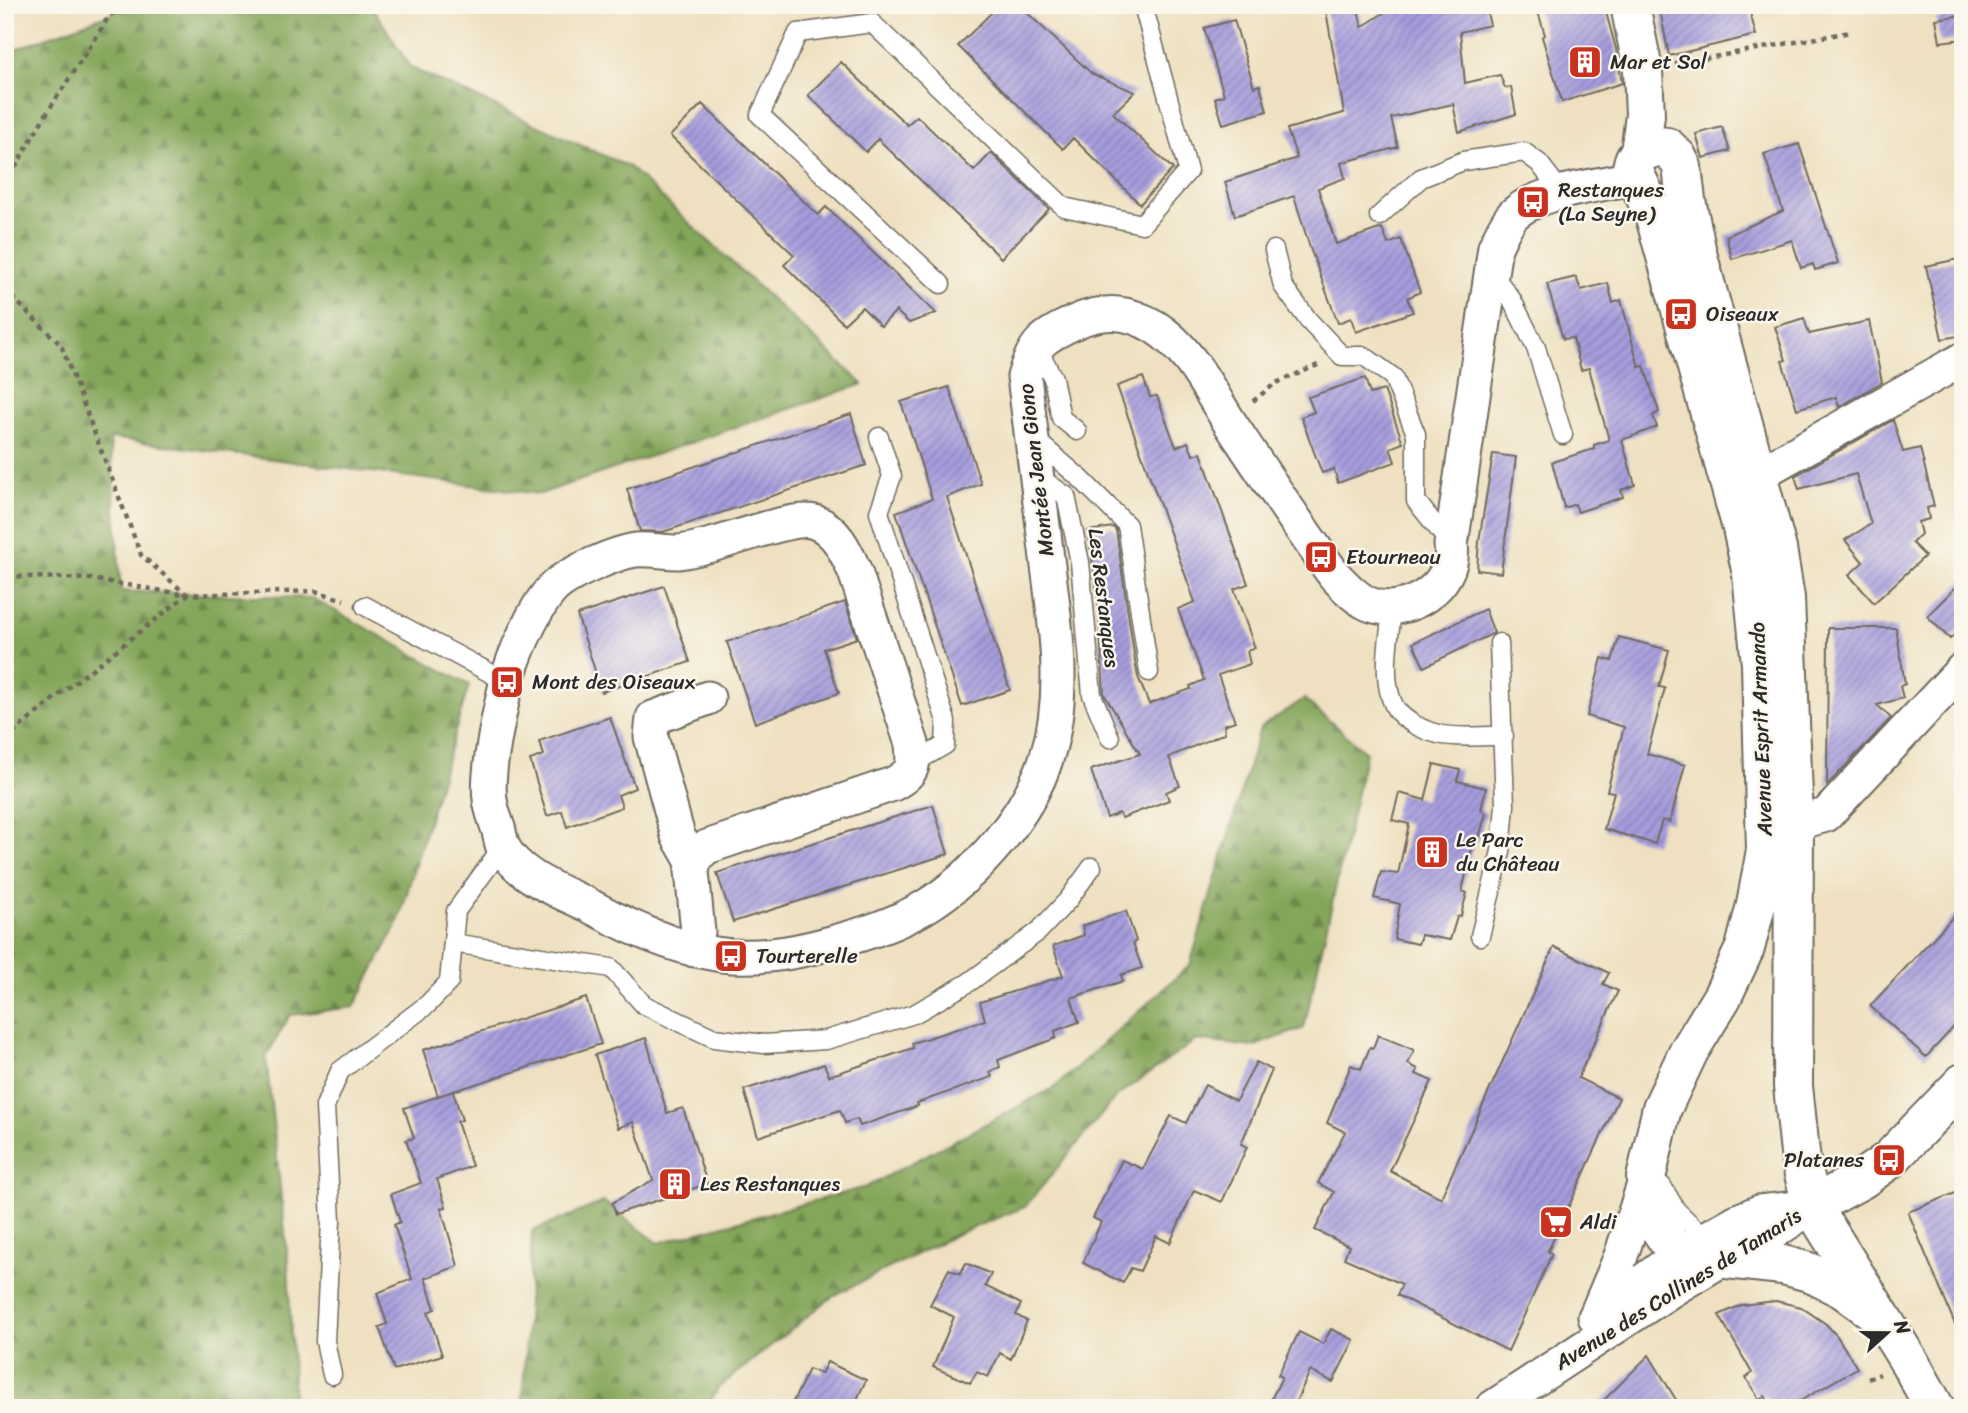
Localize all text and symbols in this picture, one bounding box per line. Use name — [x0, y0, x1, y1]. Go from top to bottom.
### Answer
building icon: Mar et Sol — [1566, 43, 1604, 81]
place label: Mar et Sol — [1610, 43, 1708, 81]
place label: Restanques (La Seyne) — [1558, 171, 1665, 233]
bus stop icon: Restanques (La Seyne) — [1514, 183, 1552, 221]
bus stop icon: Oiseaux — [1662, 295, 1700, 333]
place label: Oiseaux — [1706, 295, 1779, 333]
street label: Montée Jean Giono — [1007, 381, 1065, 559]
street label: Les Restanques — [1077, 526, 1131, 670]
bus stop icon: Etourneau — [1302, 538, 1340, 576]
place label: Etourneau — [1346, 538, 1441, 576]
street label: Avenue Esprit Armando — [1738, 621, 1784, 838]
bus stop icon: Mont des Oiseaux — [488, 663, 526, 701]
place label: Mont des Oiseaux — [532, 663, 695, 701]
place label: Le Parc du Château — [1456, 821, 1560, 883]
building icon: Le Parc du Château — [1413, 833, 1451, 871]
bus stop icon: Tourterelle — [712, 937, 750, 975]
place label: Tourterelle — [756, 937, 858, 975]
place label: Platanes — [1784, 1141, 1864, 1179]
bus stop icon: Platanes — [1870, 1141, 1908, 1179]
building icon: Les Restanques — [656, 1165, 694, 1203]
place label: Les Restanques — [700, 1165, 840, 1203]
street label: Avenue des Collines de Tamaris — [1546, 1197, 1809, 1381]
supermarket icon: Aldi — [1537, 1203, 1575, 1241]
place label: Aldi — [1579, 1203, 1618, 1241]
north arrow — [1853, 1298, 1923, 1368]
text: N — [1884, 1314, 1920, 1340]

